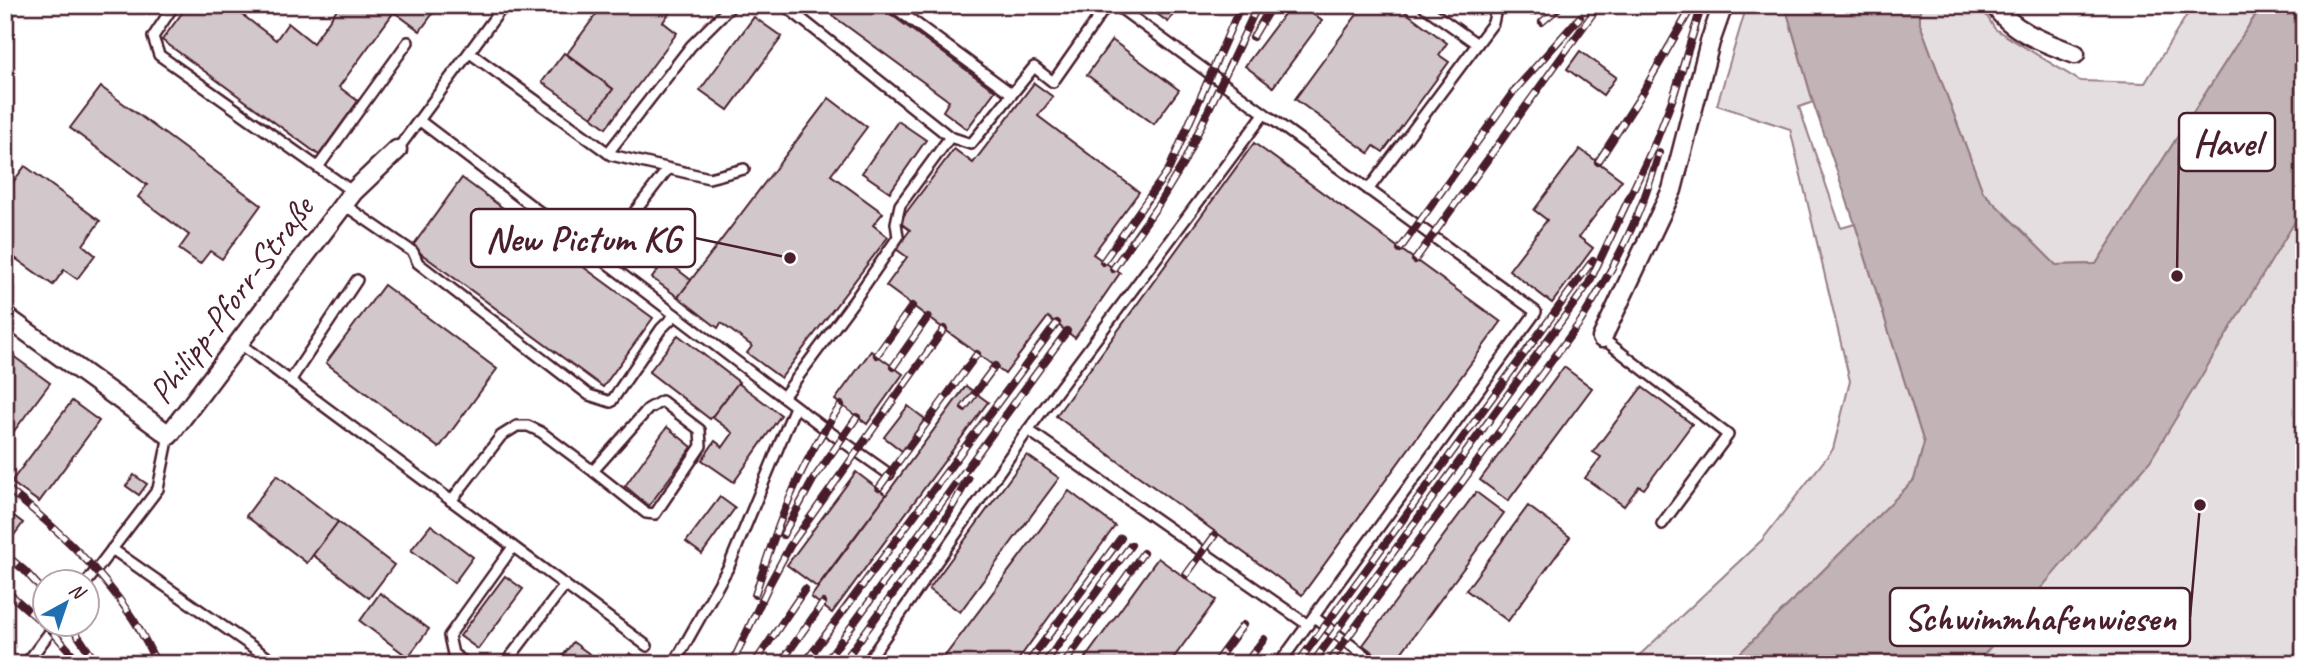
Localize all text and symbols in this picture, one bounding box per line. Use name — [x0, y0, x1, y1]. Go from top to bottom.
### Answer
callout: Havel — [2179, 113, 2275, 171]
text: Havel — [2193, 119, 2268, 166]
street label: Philipp-Pforr-Straße — [138, 185, 325, 413]
callout: New Pictum KG — [471, 209, 695, 267]
text: New Pictum KG — [485, 215, 685, 262]
north arrow — [32, 568, 102, 638]
text: N — [64, 578, 91, 606]
callout: Schwimmhafenwiesen — [1890, 588, 2190, 646]
text: Schwimmhafenwiesen — [1904, 594, 2177, 641]

